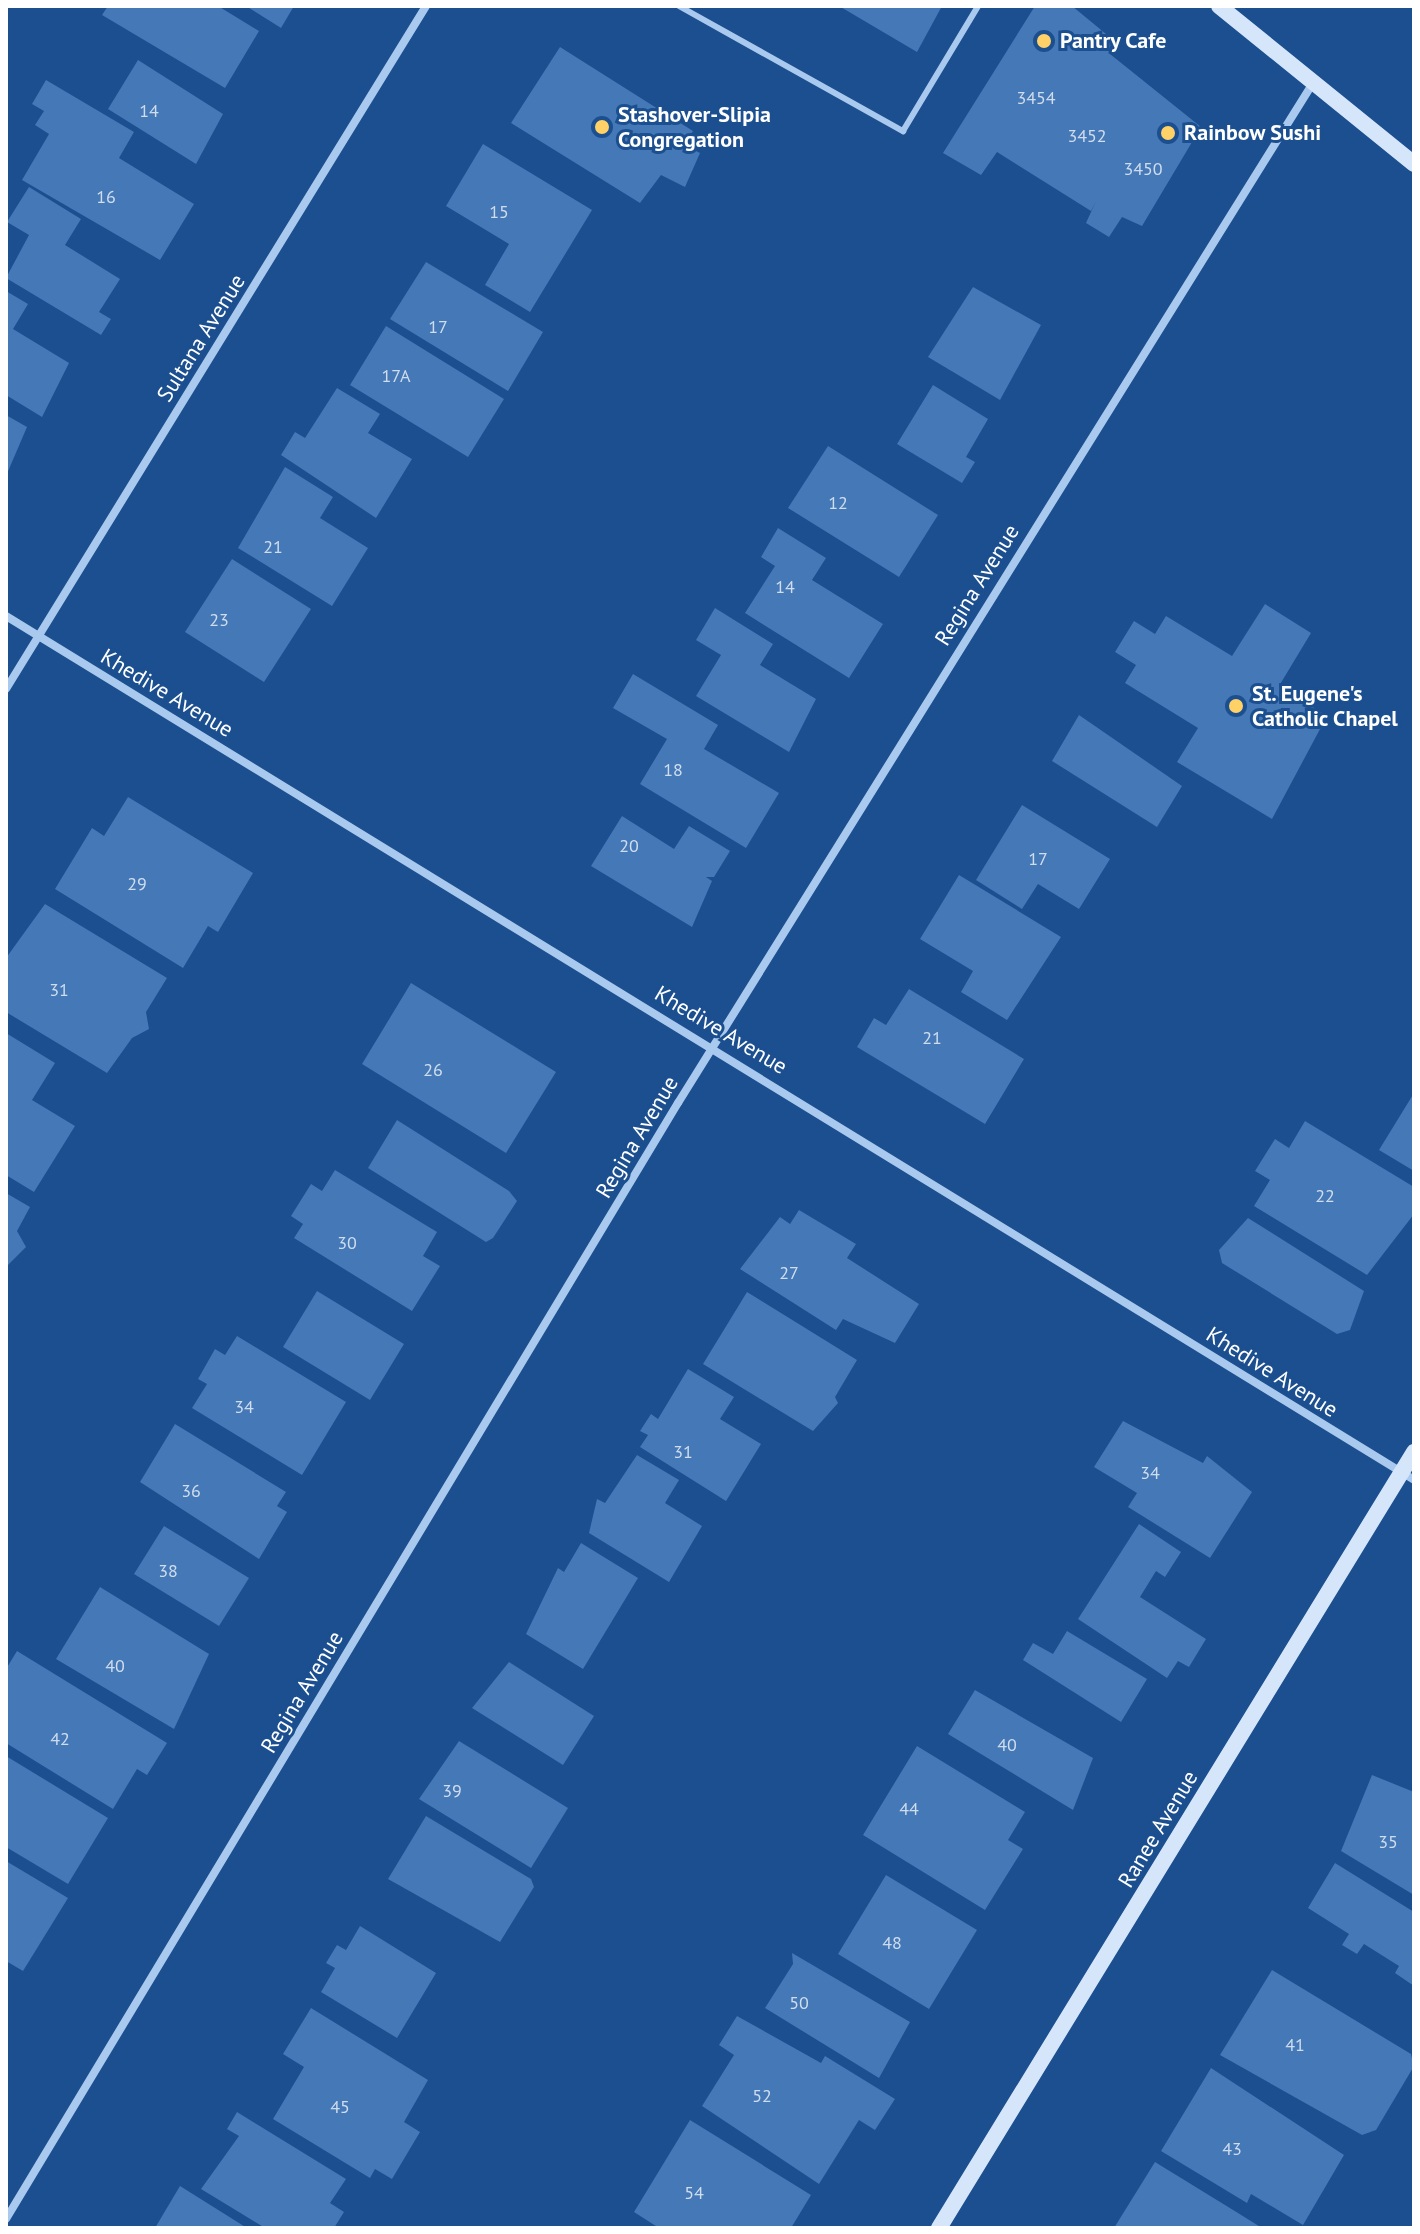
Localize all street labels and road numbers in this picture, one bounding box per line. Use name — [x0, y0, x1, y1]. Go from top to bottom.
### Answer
street label: Sultana Avenue — [151, 269, 251, 407]
street label: Regina Avenue — [929, 519, 1025, 651]
street label: Khedive Avenue — [96, 643, 238, 743]
street label: Khedive Avenue — [650, 980, 792, 1080]
street label: Regina Avenue — [590, 1071, 684, 1203]
street label: Khedive Avenue — [1201, 1321, 1343, 1423]
street label: Regina Avenue — [255, 1626, 349, 1758]
street label: Ranee Avenue — [1113, 1765, 1203, 1893]

